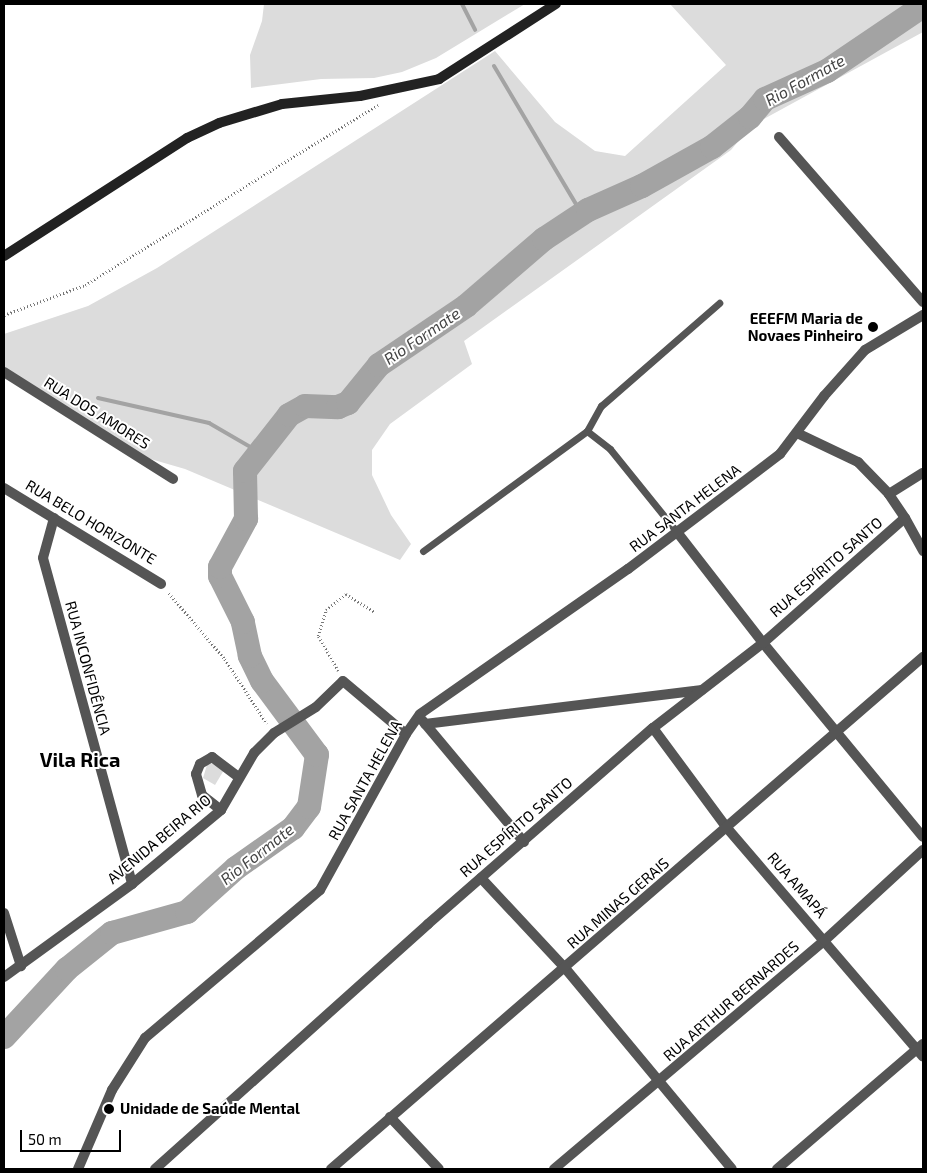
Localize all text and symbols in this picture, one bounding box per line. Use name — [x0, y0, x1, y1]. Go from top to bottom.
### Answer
water label: Rio Formate — [762, 50, 848, 110]
water label: Rio Formate — [380, 303, 464, 369]
place label: EEEFM Maria de Novaes Pinheiro — [748, 309, 863, 344]
marker: EEEFM Maria de Novaes Pinheiro — [867, 321, 879, 333]
street label: RUA DOS AMORES — [40, 373, 154, 453]
street label: RUA SANTA HELENA — [626, 460, 744, 556]
street label: RUA BELO HORIZONTE — [22, 476, 160, 568]
street label: RUA ESPÍRITO SANTO — [766, 513, 886, 621]
street label: RUA INCONFIDÊNCIA — [61, 599, 115, 737]
street label: RUA SANTA HELENA — [324, 717, 406, 843]
district label: Vila Rica — [40, 747, 120, 771]
street label: RUA ESPÍRITO SANTO — [456, 773, 576, 881]
street label: AVENIDA BEIRA RIO — [103, 790, 215, 888]
water label: Rio Formate — [216, 819, 298, 889]
street label: RUA AMAPÁ — [764, 848, 830, 922]
street label: RUA MINAS GERAIS — [563, 854, 673, 952]
street label: RUA ARTHUR BERNARDES — [659, 937, 803, 1065]
place label: Unidade de Saúde Mental — [120, 1100, 300, 1118]
marker: Unidade de Saúde Mental — [102, 1102, 116, 1116]
scale bar — [22, 1120, 124, 1152]
text: 50 m — [28, 1130, 62, 1148]

